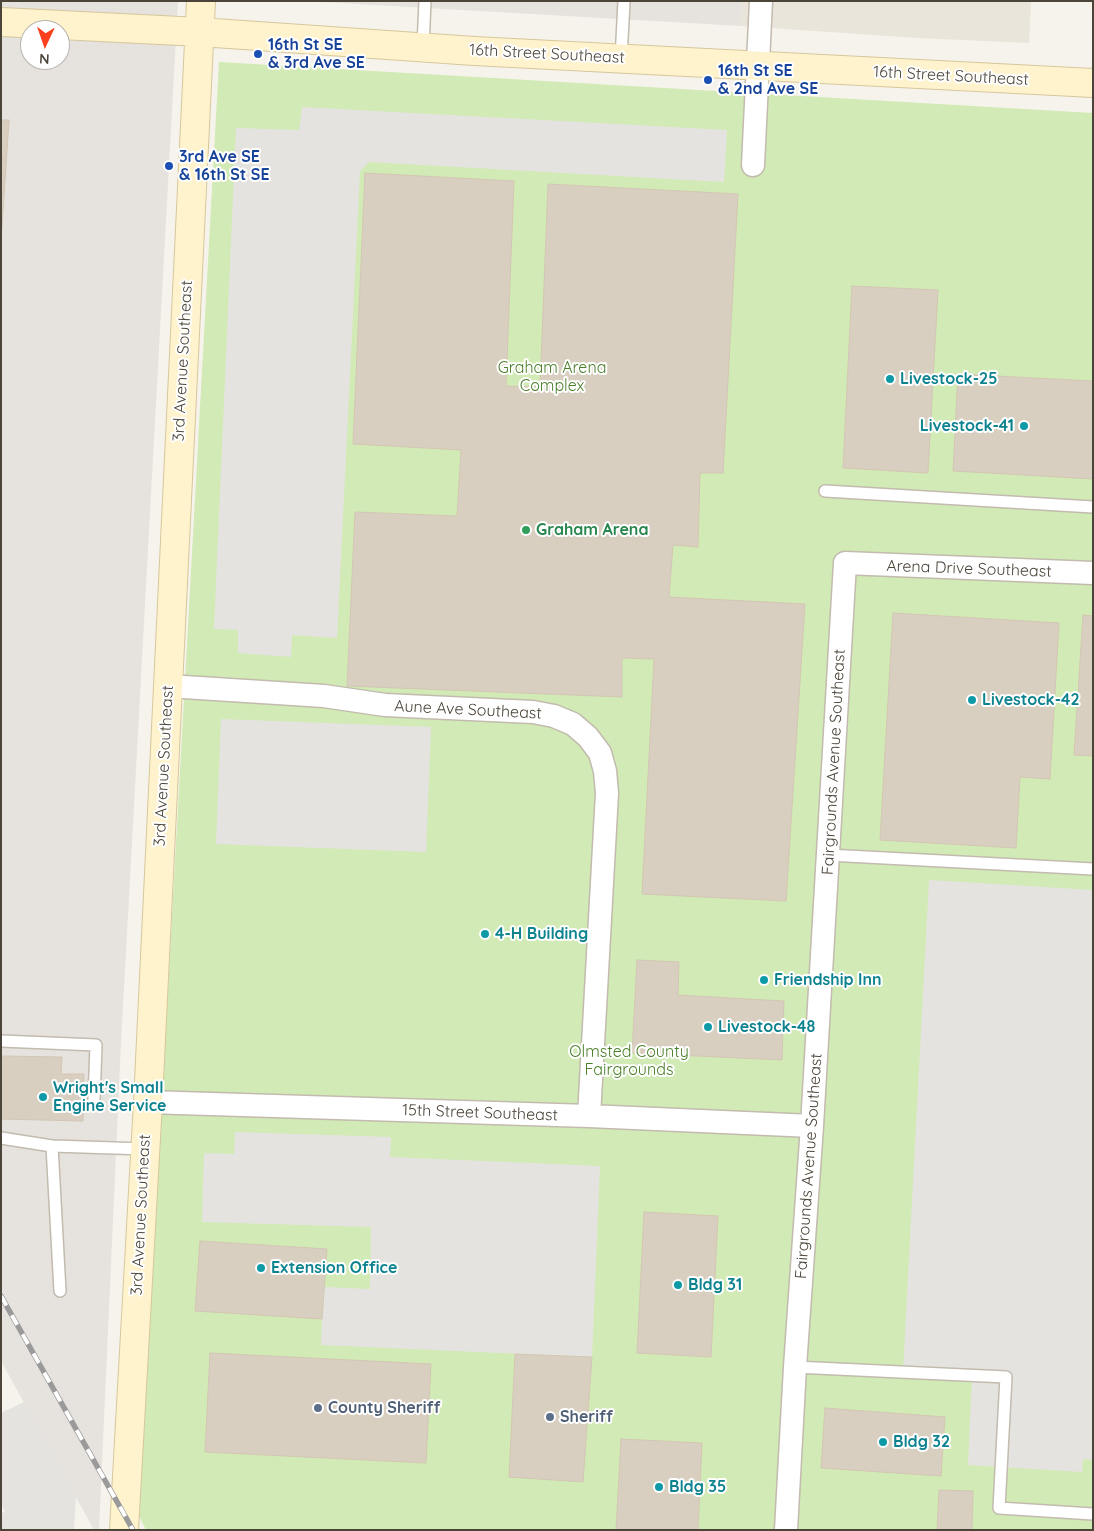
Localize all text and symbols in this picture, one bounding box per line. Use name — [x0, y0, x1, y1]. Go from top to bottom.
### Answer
north arrow — [20, 20, 70, 70]
place label: 16th St SE & 3rd Ave SE — [268, 35, 365, 73]
street label: 16th Street Southeast — [469, 40, 625, 68]
marker: 16th St SE & 3rd Ave SE — [252, 48, 264, 60]
text: N — [39, 50, 50, 68]
place label: 16th St SE & 2nd Ave SE — [718, 61, 818, 99]
street label: 16th Street Southeast — [873, 62, 1029, 90]
marker: 16th St SE & 2nd Ave SE — [702, 74, 714, 86]
place label: 3rd Ave SE & 16th St SE — [179, 147, 270, 185]
marker: 3rd Ave SE & 16th St SE — [163, 160, 175, 172]
street label: 3rd Avenue Southeast — [169, 280, 197, 442]
park label: Graham Arena Complex — [498, 358, 606, 396]
place label: Livestock-25 — [900, 369, 997, 389]
marker: Livestock-25 — [884, 373, 896, 385]
place label: Livestock-41 — [920, 416, 1014, 436]
marker: Livestock-41 — [1018, 420, 1030, 432]
place label: Graham Arena — [536, 520, 648, 540]
marker: Graham Arena — [520, 524, 532, 536]
street label: Arena Drive Southeast — [886, 557, 1052, 581]
street label: Fairgrounds Avenue Southeast — [818, 649, 850, 875]
street label: 3rd Avenue Southeast — [150, 685, 178, 847]
place label: Livestock-42 — [982, 690, 1080, 710]
marker: Livestock-42 — [966, 694, 978, 706]
street label: Aune Ave Southeast — [394, 697, 542, 723]
place label: 4-H Building — [495, 924, 588, 944]
marker: 4-H Building — [479, 928, 491, 940]
place label: Friendship Inn — [774, 970, 881, 990]
marker: Friendship Inn — [758, 974, 770, 986]
place label: Livestock-48 — [718, 1017, 815, 1037]
marker: Livestock-48 — [702, 1021, 714, 1033]
park label: Olmsted County Fairgrounds — [569, 1042, 689, 1080]
street label: Fairgrounds Avenue Southeast — [792, 1052, 826, 1280]
place label: Wright's Small Engine Service — [53, 1078, 166, 1116]
marker: Wright's Small Engine Service — [37, 1091, 49, 1103]
street label: 15th Street Southeast — [402, 1101, 558, 1125]
street label: 3rd Avenue Southeast — [127, 1134, 155, 1296]
place label: Extension Office — [271, 1258, 397, 1278]
marker: Extension Office — [255, 1262, 267, 1274]
place label: Bldg 31 — [688, 1275, 742, 1295]
marker: Bldg 31 — [672, 1279, 684, 1291]
place label: County Sheriff — [328, 1398, 440, 1418]
marker: County Sheriff — [312, 1402, 324, 1414]
place label: Sheriff — [560, 1407, 613, 1427]
marker: Sheriff — [544, 1411, 556, 1423]
place label: Bldg 32 — [893, 1432, 950, 1452]
marker: Bldg 32 — [877, 1436, 889, 1448]
place label: Bldg 35 — [669, 1477, 726, 1497]
marker: Bldg 35 — [653, 1481, 665, 1493]

